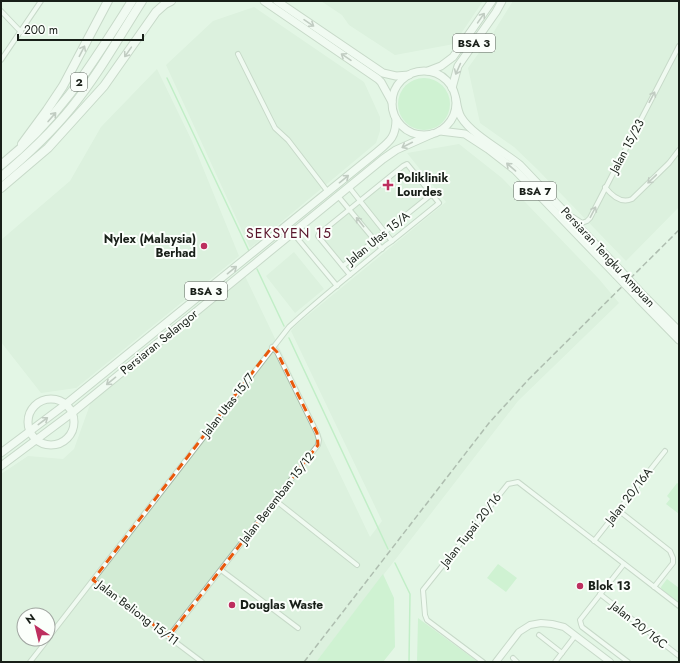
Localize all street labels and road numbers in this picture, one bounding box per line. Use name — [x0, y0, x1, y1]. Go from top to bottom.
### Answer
road number: BSA 3 — [453, 34, 495, 52]
road number: 2 — [71, 73, 87, 91]
street label: Jalan 15/23 — [604, 115, 649, 178]
road number: BSA 7 — [514, 182, 556, 200]
street label: Persiaran Tengku Ampuan — [557, 203, 659, 311]
street label: Jalan Utas 15/A — [341, 207, 414, 270]
road number: BSA 3 — [185, 282, 227, 300]
street label: Persiaran Selangor — [116, 305, 202, 379]
street label: Jalan Utas 15/7 — [196, 369, 259, 442]
street label: Jalan Beremban 15/12 — [234, 448, 319, 549]
street label: Jalan 20/16A — [600, 464, 657, 530]
street label: Jalan Tupai 20/16 — [435, 489, 506, 573]
street label: Jalan Beliong 15/11 — [92, 575, 183, 650]
street label: Jalan 20/16C — [605, 596, 671, 653]

